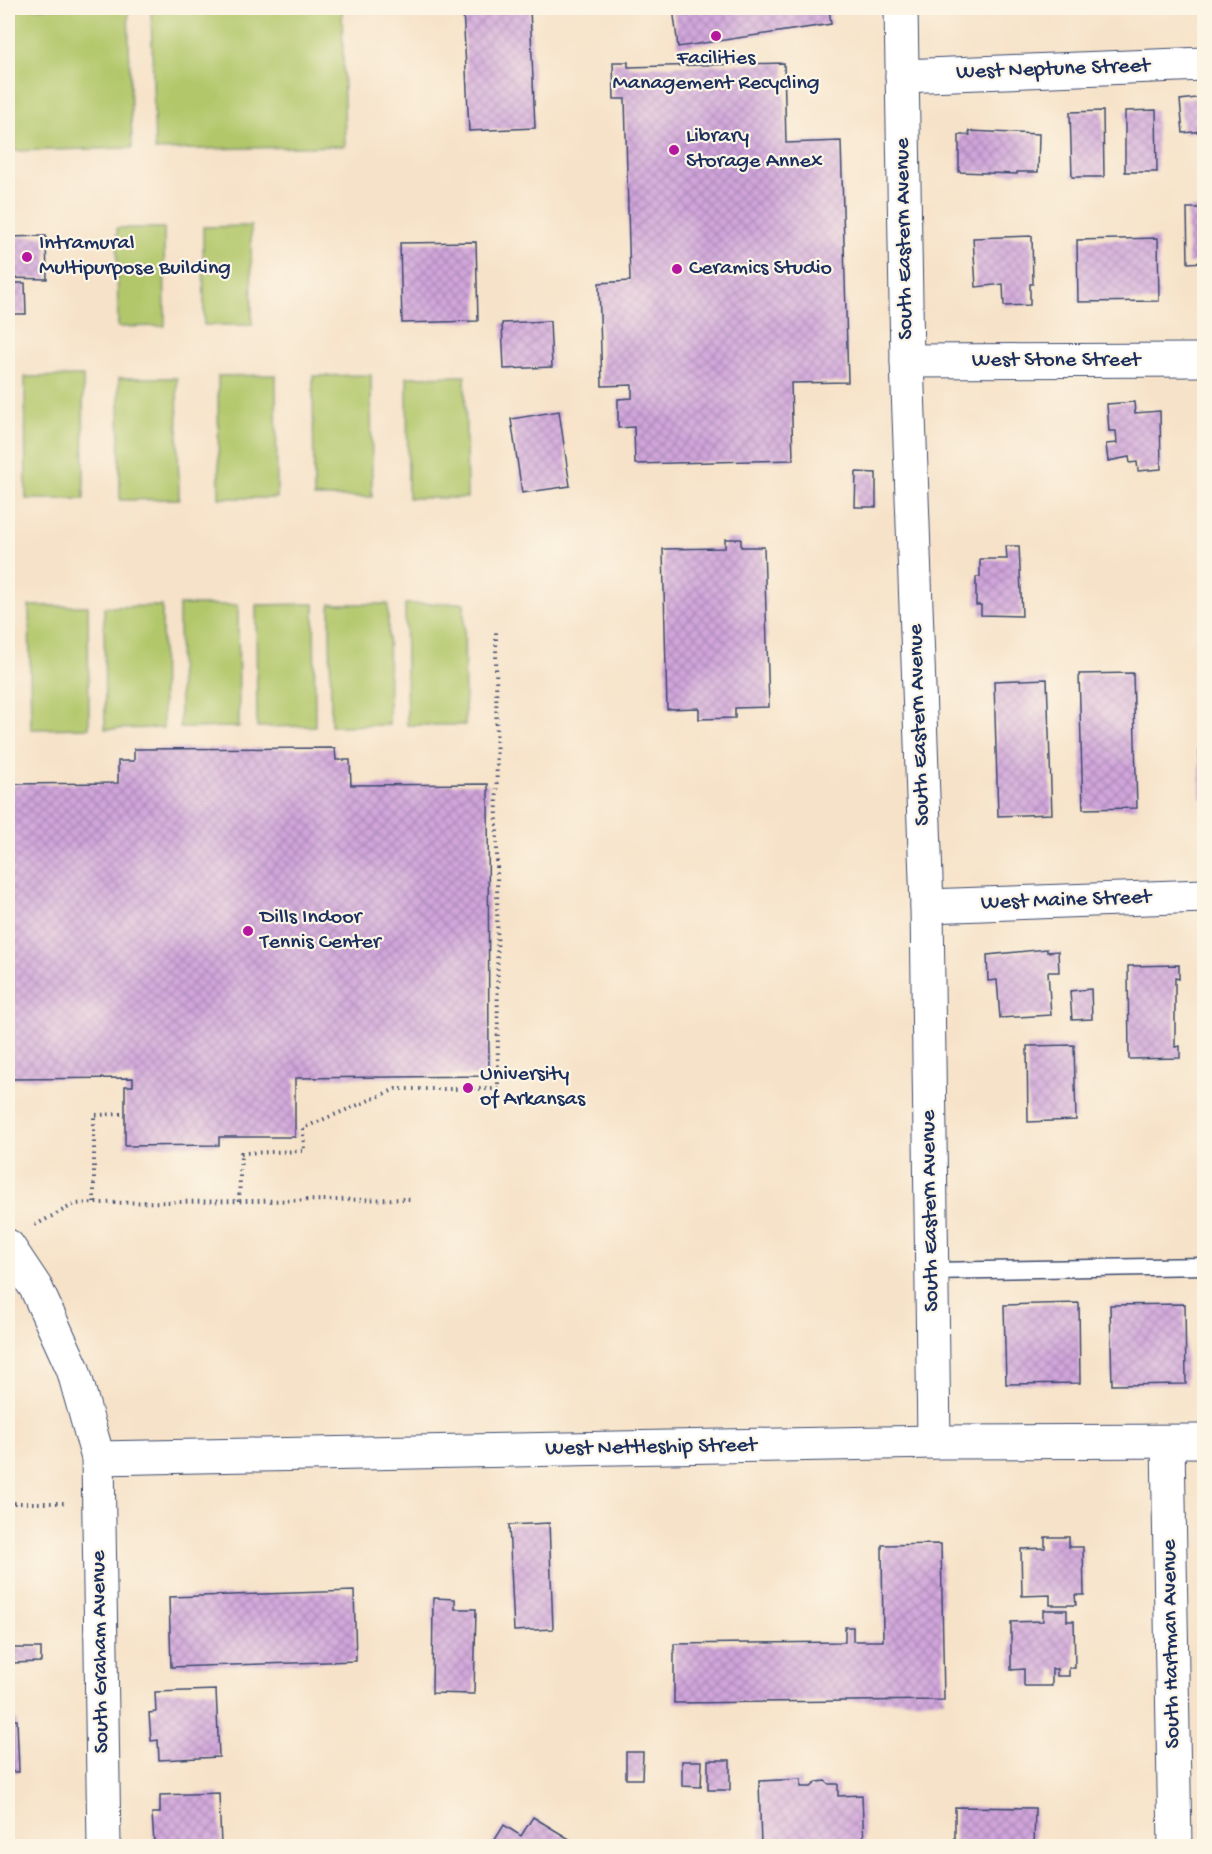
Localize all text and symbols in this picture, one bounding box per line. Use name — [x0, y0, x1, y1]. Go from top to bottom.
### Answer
marker: Facilities Management Recycling — [709, 29, 723, 43]
place label: Facilities Management Recycling — [613, 46, 819, 97]
street label: West Neptune Street — [956, 54, 1152, 86]
place label: Library Storage Annex — [686, 124, 823, 175]
street label: South Eastern Avenue — [890, 137, 920, 340]
marker: Library Storage Annex — [667, 143, 681, 157]
place label: Intramural Multipurpose Building — [39, 231, 231, 282]
marker: Intramural Multipurpose Building — [20, 250, 34, 264]
place label: Ceramics Studio — [689, 256, 832, 282]
marker: Ceramics Studio — [670, 262, 684, 276]
street label: West Stone Street — [972, 348, 1142, 374]
street label: South Eastern Avenue — [903, 623, 937, 826]
street label: West Maine Street — [980, 885, 1154, 917]
place label: Dills Indoor Tennis Center — [258, 905, 383, 956]
marker: Dills Indoor Tennis Center — [241, 924, 255, 938]
place label: University of Arkansas — [480, 1062, 586, 1113]
marker: University of Arkansas — [461, 1081, 475, 1095]
street label: South Eastern Avenue — [916, 1109, 946, 1312]
street label: West Nettleship Street — [545, 1433, 759, 1463]
street label: South Hartman Avenue — [1157, 1539, 1187, 1749]
street label: South Graham Avenue — [86, 1550, 116, 1754]

